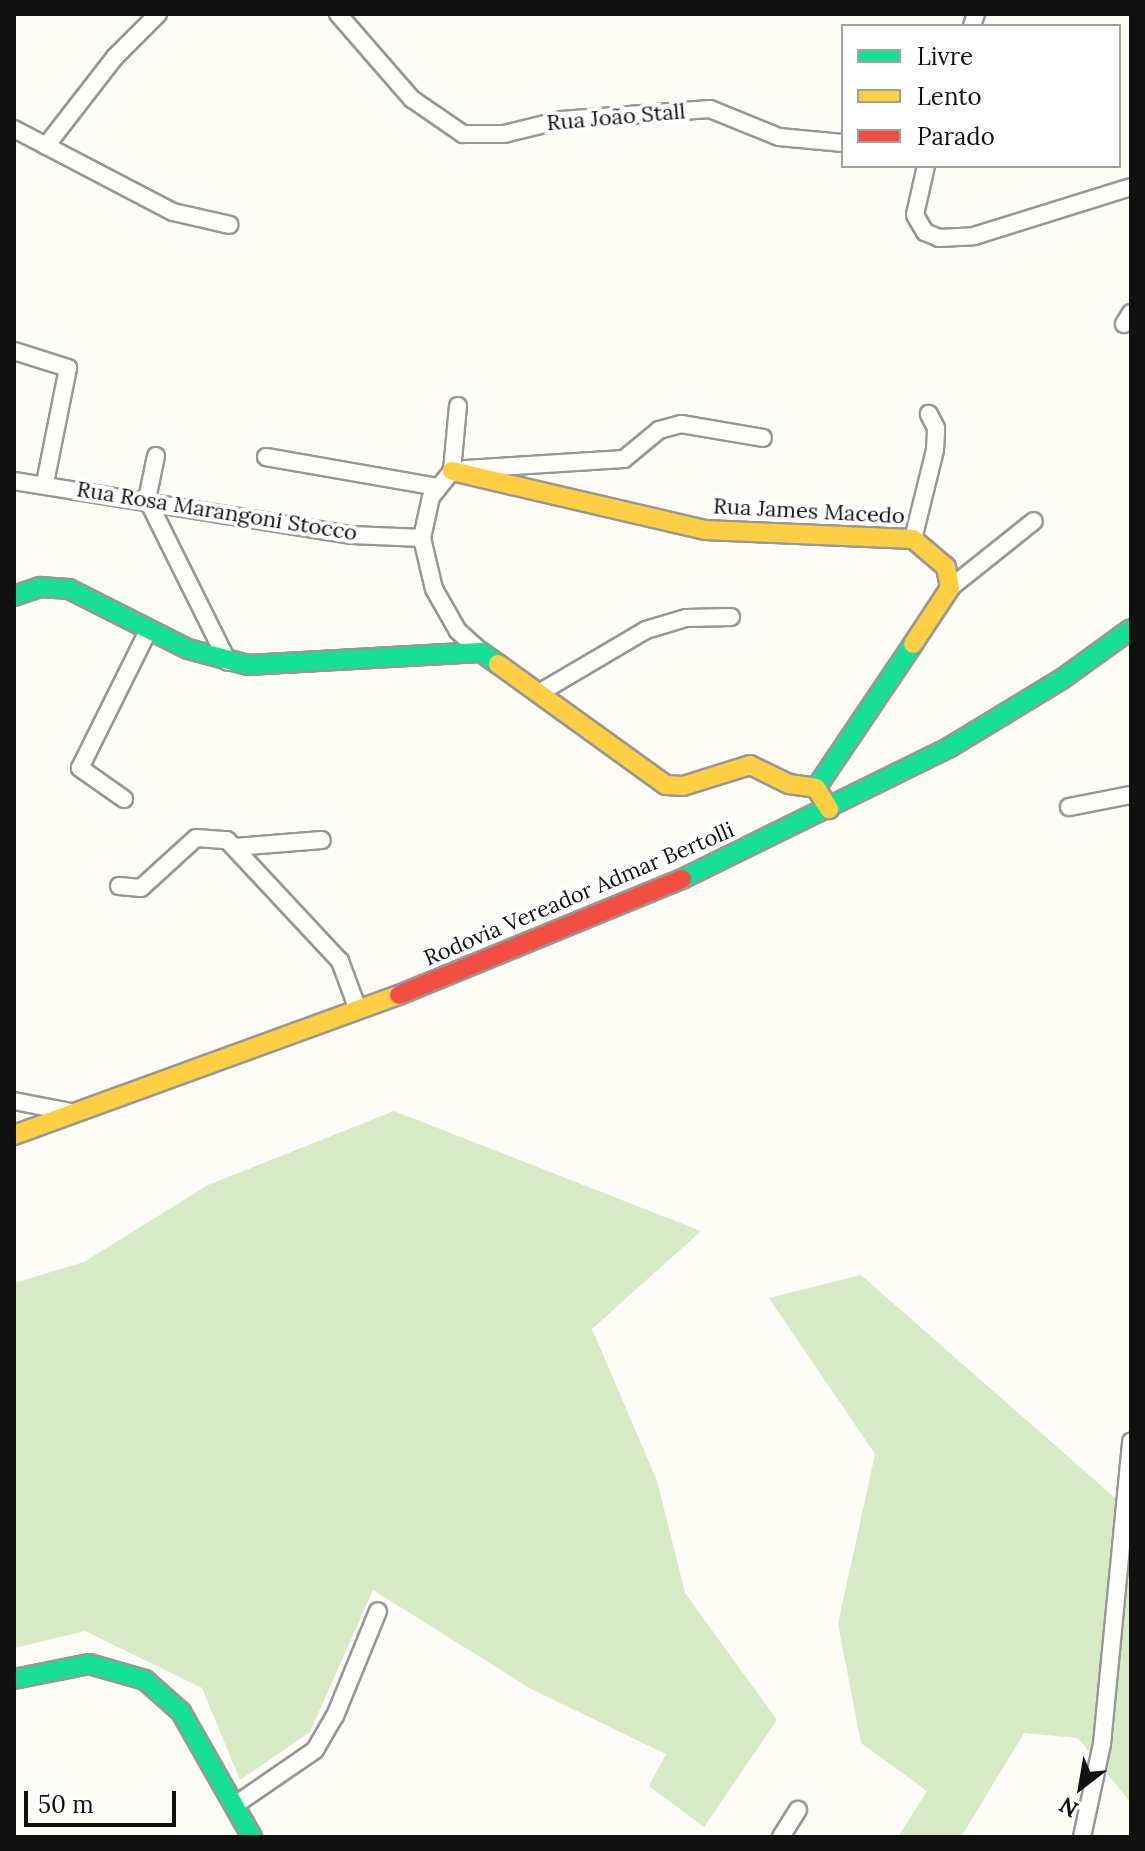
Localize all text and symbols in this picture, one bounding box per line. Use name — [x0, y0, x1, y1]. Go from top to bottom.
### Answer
legend — [841, 24, 1121, 168]
text: Livre — [917, 41, 973, 72]
text: Lento — [917, 81, 982, 112]
street label: Rua João Stall — [545, 98, 687, 136]
text: Parado — [917, 121, 995, 152]
street label: Rua Rosa Marangoni Stocco — [75, 476, 359, 546]
street label: Rua James Macedo — [713, 493, 905, 529]
street label: Rodovia Vereador Admar Bertolli — [420, 817, 738, 971]
north arrow — [1041, 1747, 1121, 1827]
scale bar — [28, 1775, 180, 1825]
text: 50 m — [38, 1789, 94, 1820]
text: N — [1054, 1791, 1083, 1824]

